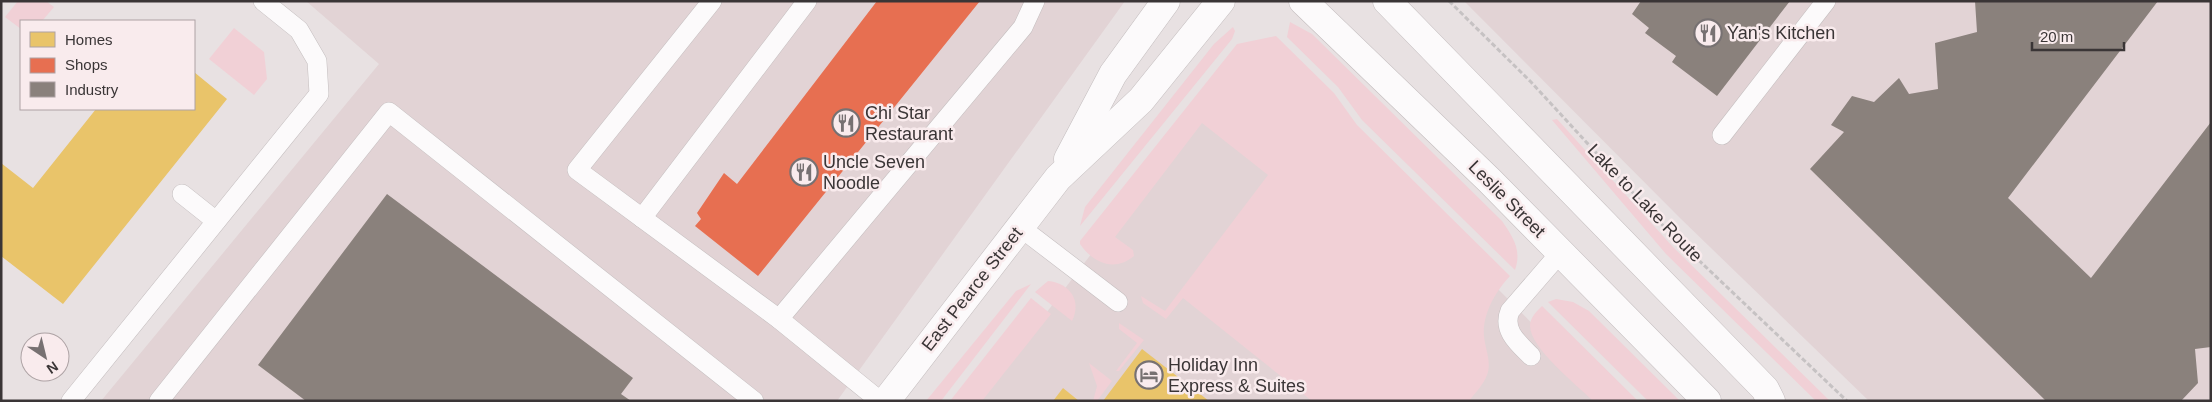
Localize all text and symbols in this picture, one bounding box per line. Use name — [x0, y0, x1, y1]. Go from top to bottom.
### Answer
restaurant icon: Yan's Kitchen — [1693, 18, 1723, 48]
legend — [20, 20, 195, 110]
scale bar — [2032, 20, 2124, 52]
place label: Yan's Kitchen — [1727, 23, 1835, 43]
text: 20 m — [2040, 28, 2073, 45]
text: Homes — [65, 31, 113, 48]
text: Shops — [65, 56, 108, 73]
text: Industry — [65, 81, 119, 98]
place label: Chi Star Restaurant — [865, 103, 953, 144]
restaurant icon: Chi Star Restaurant — [831, 108, 861, 138]
street label: Lake to Lake Route — [1584, 140, 1706, 266]
place label: Uncle Seven Noodle — [823, 152, 925, 193]
restaurant icon: Uncle Seven Noodle — [789, 157, 819, 187]
street label: Leslie Street — [1465, 157, 1549, 241]
street label: East Pearce Street — [918, 223, 1026, 355]
north arrow — [20, 332, 70, 382]
place label: Holiday Inn Express & Suites — [1168, 355, 1305, 396]
text: N — [44, 358, 61, 377]
hotel icon: Holiday Inn Express & Suites — [1134, 360, 1164, 390]

